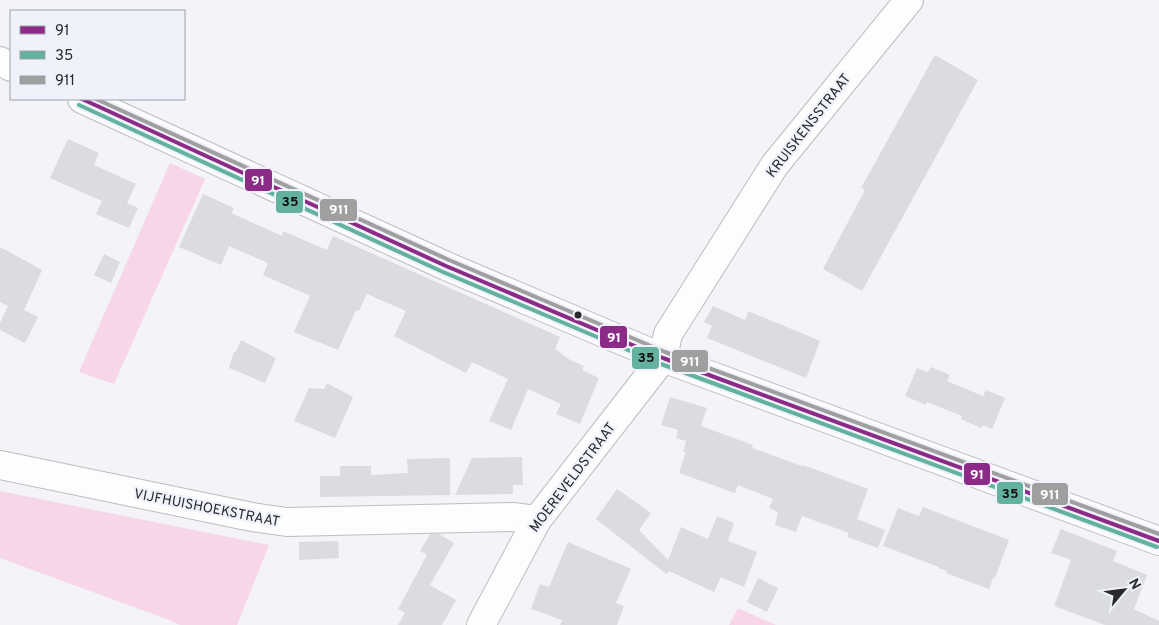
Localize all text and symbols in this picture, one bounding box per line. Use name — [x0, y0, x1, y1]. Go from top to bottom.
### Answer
legend — [10, 10, 185, 100]
text: 91 — [55, 22, 70, 41]
text: 35 — [55, 47, 73, 66]
street label: KRUISKENSSTRAAT — [763, 71, 855, 181]
text: 911 — [55, 72, 75, 91]
line badge: 91 — [244, 168, 273, 192]
text: 91 — [251, 173, 265, 190]
line badge: 35 — [275, 190, 304, 214]
text: 35 — [282, 194, 298, 211]
line badge: 911 — [319, 198, 358, 222]
text: 911 — [329, 202, 349, 219]
unlabelled marker — [573, 310, 583, 320]
line badge: 91 — [599, 325, 628, 349]
text: 91 — [607, 330, 621, 347]
line badge: 35 — [631, 346, 660, 370]
line badge: 911 — [671, 349, 709, 373]
text: 35 — [638, 350, 654, 367]
text: 911 — [680, 354, 700, 371]
street label: MOEREVELDSTRAAT — [527, 420, 620, 536]
line badge: 91 — [963, 462, 991, 486]
text: 91 — [970, 467, 984, 484]
line badge: 35 — [996, 481, 1024, 505]
line badge: 911 — [1031, 482, 1069, 506]
street label: VIJFHUISHOEKSTRAAT — [132, 486, 281, 531]
text: 35 — [1002, 486, 1018, 503]
text: 911 — [1040, 487, 1060, 504]
north arrow — [1099, 565, 1149, 615]
text: N — [1124, 576, 1144, 593]

